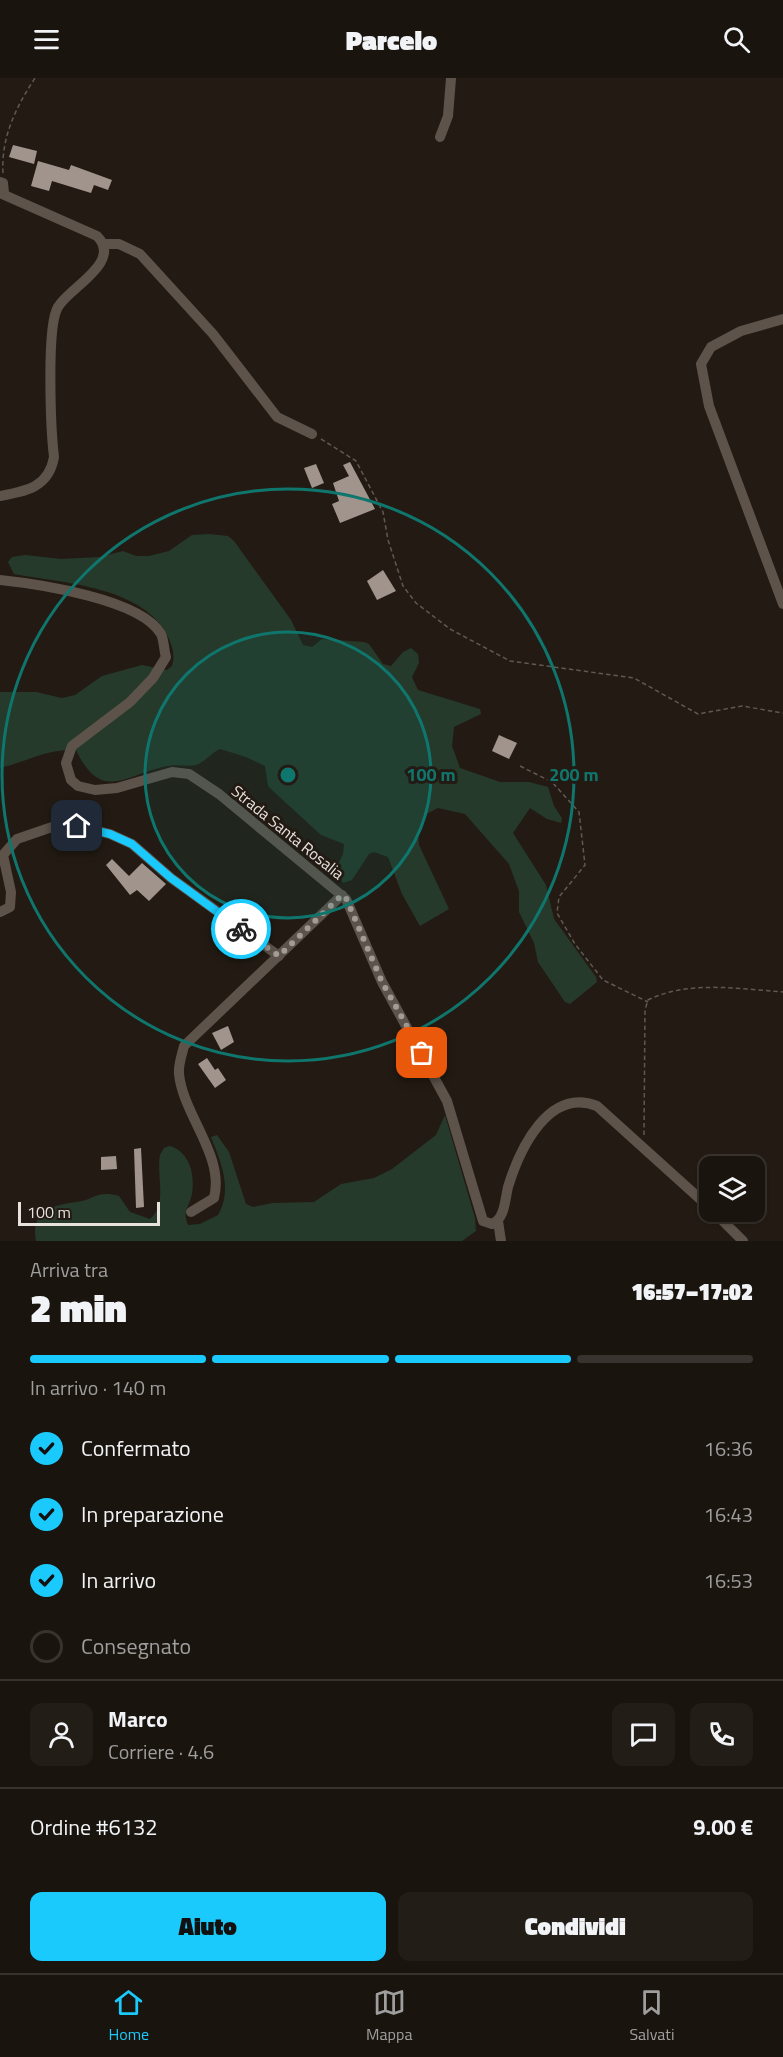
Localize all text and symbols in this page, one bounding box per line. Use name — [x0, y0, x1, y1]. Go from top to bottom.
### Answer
text: Parcelo — [346, 19, 437, 60]
icon: menu — [30, 23, 63, 56]
icon: search — [720, 23, 753, 56]
text: 100 m — [406, 761, 456, 788]
text: 200 m — [549, 761, 599, 788]
centre of rings — [278, 765, 298, 785]
street label: Strada Santa Rosalia — [226, 779, 350, 885]
pin — [51, 800, 102, 851]
icon: home — [60, 809, 93, 842]
courier — [211, 899, 271, 959]
icon: bike — [225, 913, 258, 946]
pin — [396, 1027, 447, 1078]
icon: bag — [405, 1036, 438, 1069]
map controls — [699, 1156, 765, 1222]
button: layers — [699, 1156, 765, 1222]
scale bar — [18, 1199, 160, 1226]
text: 100 m — [27, 1200, 71, 1224]
text: Arriva tra — [30, 1254, 108, 1285]
text: 16:57–17:02 — [631, 1275, 753, 1309]
text: 2 min — [30, 1278, 127, 1337]
text: In arrivo · 140 m — [30, 1372, 166, 1403]
text: Confermato — [81, 1431, 191, 1465]
icon: check — [30, 1432, 63, 1465]
text: 16:36 — [704, 1433, 753, 1464]
text: In preparazione — [81, 1497, 224, 1531]
icon: check — [30, 1498, 63, 1531]
text: 16:43 — [704, 1499, 753, 1530]
text: In arrivo — [81, 1563, 156, 1597]
icon: check — [30, 1564, 63, 1597]
text: 16:53 — [704, 1565, 753, 1596]
text: Consegnato — [81, 1629, 191, 1663]
text: Marco — [108, 1702, 168, 1736]
button: person — [30, 1703, 93, 1766]
button: chat — [612, 1703, 675, 1766]
button: phone — [690, 1703, 753, 1766]
text: Corriere · 4.6 — [108, 1736, 214, 1767]
text: Ordine #6132 — [30, 1810, 158, 1844]
text: 9.00 € — [693, 1810, 753, 1844]
button: Aiuto — [30, 1892, 386, 1961]
button: Condividi — [398, 1892, 753, 1961]
tab: Home — [108, 1986, 149, 2046]
tab: Mappa — [366, 1986, 412, 2046]
tab: Salvati — [629, 1986, 674, 2046]

